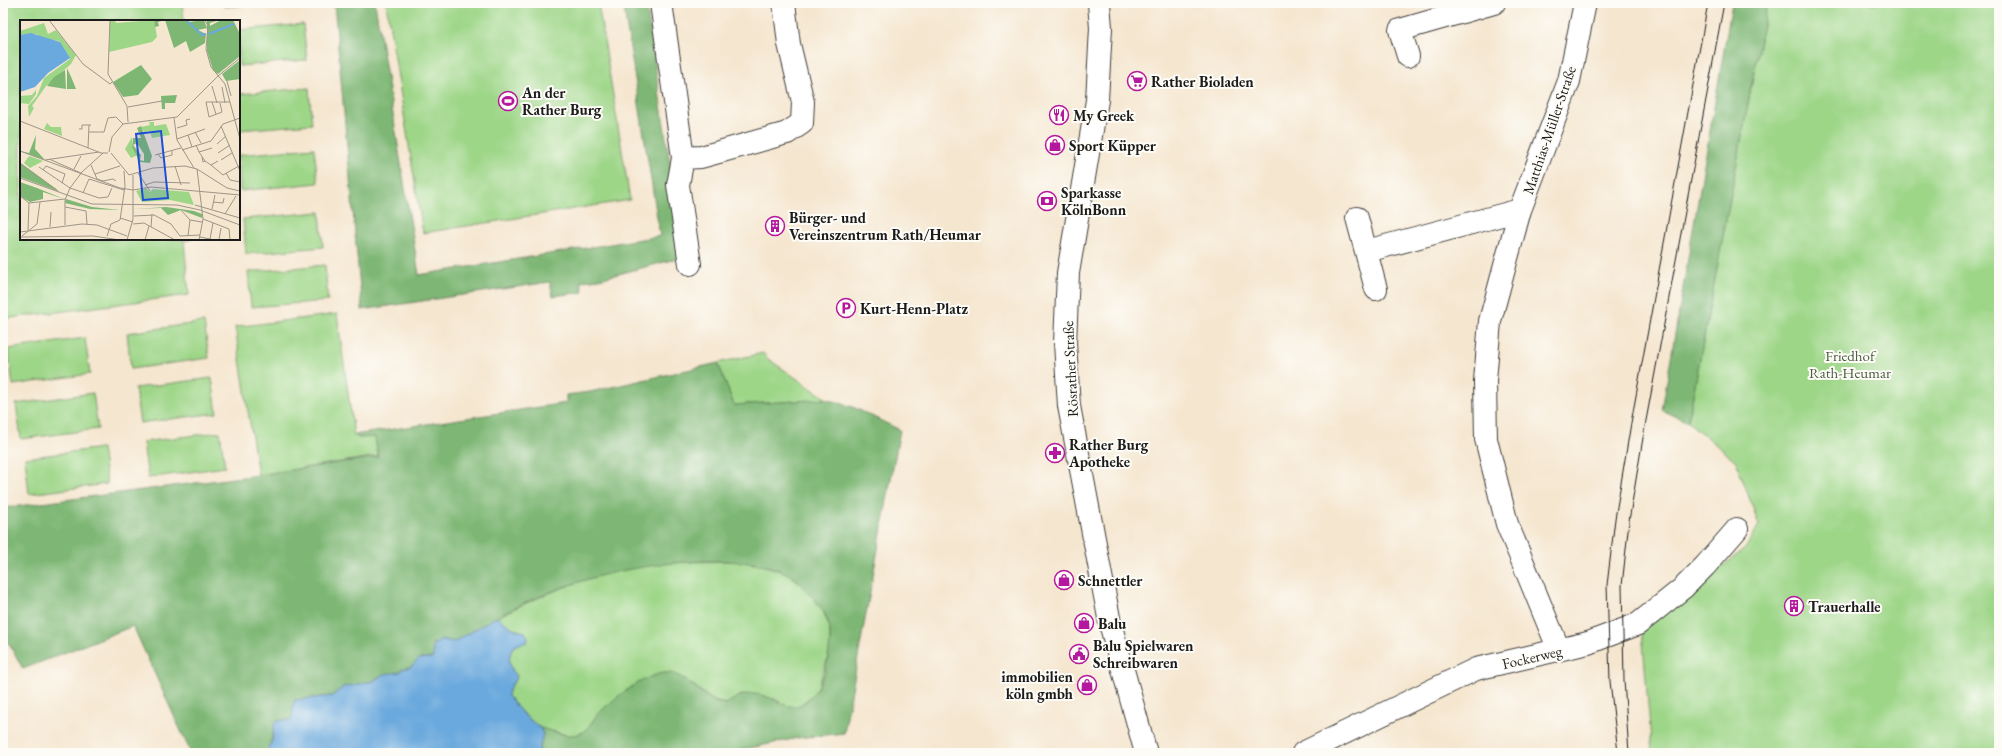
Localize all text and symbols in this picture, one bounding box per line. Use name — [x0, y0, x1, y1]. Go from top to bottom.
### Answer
inset map — [20, 20, 240, 240]
street label: Matthias-Müller-Straße — [1518, 63, 1580, 197]
supermarket icon: Rather Bioladen — [1126, 70, 1148, 92]
place label: Rather Bioladen — [1151, 72, 1254, 91]
place label: An der Rather Burg — [521, 83, 602, 119]
sports icon: An der Rather Burg — [497, 90, 519, 112]
restaurant icon: My Greek — [1048, 104, 1070, 126]
place label: My Greek — [1073, 106, 1135, 125]
shop icon: Sport Küpper — [1044, 134, 1066, 156]
place label: Sport Küpper — [1069, 136, 1157, 155]
place label: Sparkasse KölnBonn — [1061, 183, 1127, 219]
bank icon: Sparkasse KölnBonn — [1036, 190, 1058, 212]
place label: Bürger- und Vereinszentrum Rath/Heumar — [789, 208, 982, 244]
building icon: Bürger- und Vereinszentrum Rath/Heumar — [764, 215, 786, 237]
parking icon: Kurt-Henn-Platz — [835, 297, 857, 319]
place label: Kurt-Henn-Platz — [860, 299, 968, 318]
street label: Rösrather Straße — [1058, 320, 1082, 418]
park label: Friedhof Rath-Heumar — [1809, 346, 1891, 382]
place label: Rather Burg Apotheke — [1068, 435, 1149, 471]
pharmacy icon: Rather Burg Apotheke — [1044, 442, 1066, 464]
shop icon: Schnettler — [1053, 569, 1075, 591]
place label: Schnettler — [1078, 571, 1143, 590]
building icon: Trauerhalle — [1783, 595, 1805, 617]
place label: Trauerhalle — [1808, 597, 1881, 616]
shop icon: Balu — [1073, 612, 1095, 634]
place label: Balu — [1098, 614, 1127, 633]
place label: Balu Spielwaren Schreibwaren — [1093, 636, 1194, 672]
street label: Fockerweg — [1500, 641, 1564, 673]
public building icon: Balu Spielwaren Schreibwaren — [1068, 643, 1090, 665]
place label: immobilien köln gmbh — [1001, 667, 1074, 703]
shop icon: immobilien köln gmbh — [1076, 674, 1098, 696]

